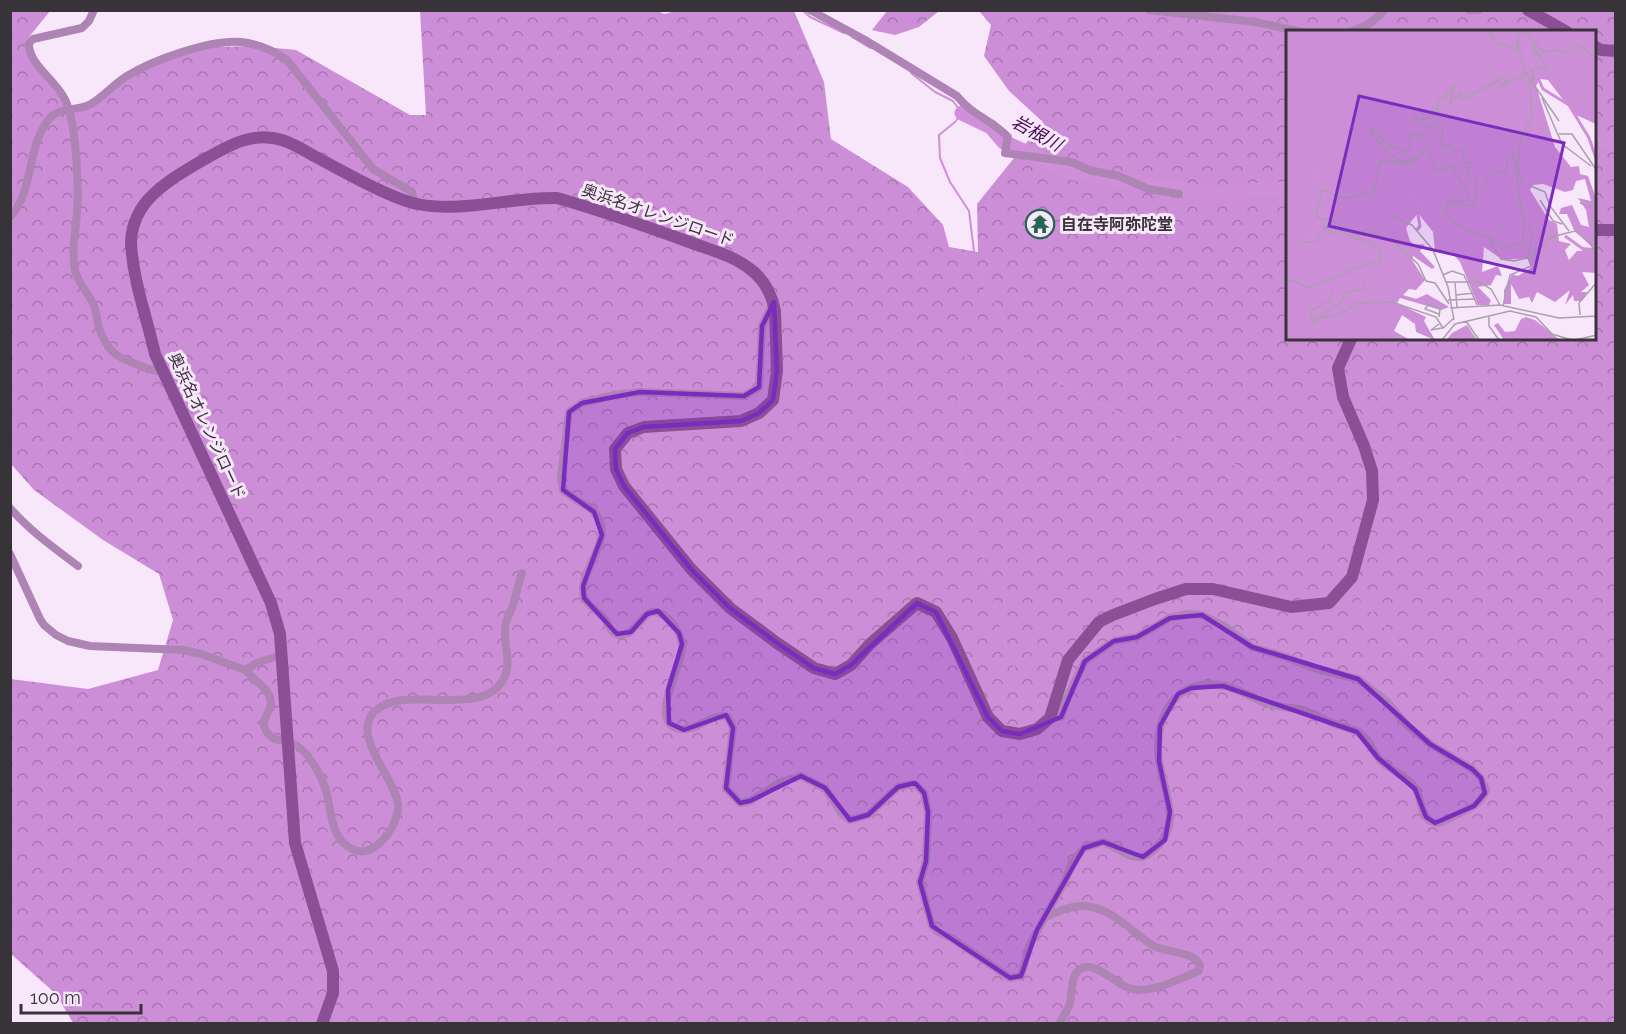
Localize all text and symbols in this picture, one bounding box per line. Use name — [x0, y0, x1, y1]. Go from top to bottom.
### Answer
inset map — [1286, 30, 1596, 340]
water label: 岩根川 — [1008, 111, 1067, 156]
street label: 奥浜名オレンジロード — [579, 180, 737, 250]
temple icon: 自在寺阿弥陀堂 — [1024, 208, 1056, 240]
place label: 自在寺阿弥陀堂 — [1061, 215, 1173, 234]
street label: 奥浜名オレンジロード — [165, 349, 249, 503]
scale bar — [21, 977, 141, 1015]
text: 100 m — [30, 987, 81, 1008]

